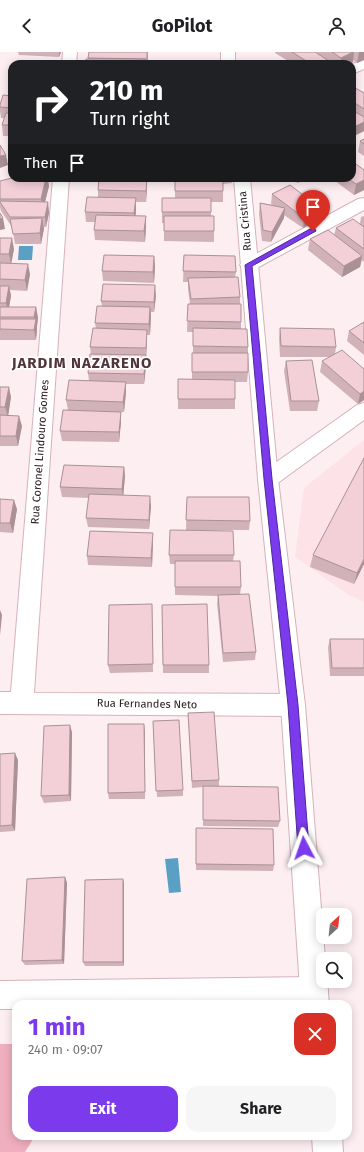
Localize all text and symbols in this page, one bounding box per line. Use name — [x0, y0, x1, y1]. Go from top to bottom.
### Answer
icon: back — [16, 15, 38, 37]
text: GoPilot — [152, 15, 212, 37]
icon: person — [326, 15, 348, 37]
text: 210 m — [90, 74, 164, 107]
icon: right — [24, 76, 76, 128]
text: Turn right — [90, 108, 170, 130]
icon: arrive — [66, 152, 88, 174]
text: Then — [24, 154, 58, 172]
pin — [296, 190, 330, 231]
street label: Rua Cristina — [236, 191, 254, 251]
icon: arrive — [302, 196, 324, 218]
district label: JARDIM NAZARENO — [11, 354, 152, 372]
street label: Rua Coronel Lindouro Gomes — [28, 379, 52, 525]
street label: Rua Fernandes Neto — [97, 697, 197, 711]
position arrow — [283, 827, 325, 869]
north arrow — [316, 908, 352, 944]
map controls — [316, 908, 352, 988]
button: search — [316, 952, 352, 988]
text: 1 min — [28, 1013, 86, 1041]
button: close — [294, 1013, 336, 1055]
text: 240 m · 09:07 — [28, 1042, 103, 1057]
button: Exit — [28, 1086, 178, 1132]
button: Share — [186, 1086, 336, 1132]

